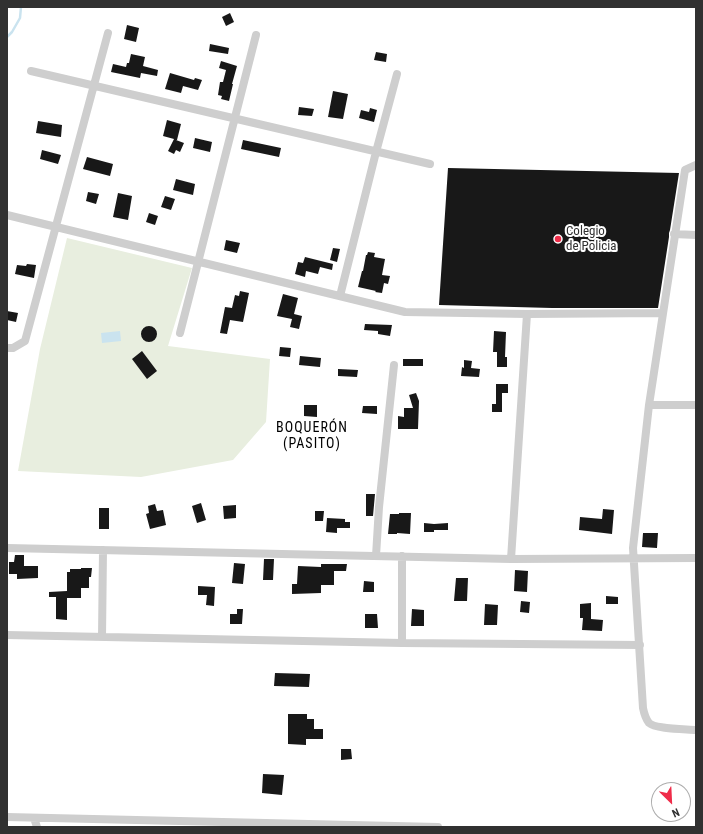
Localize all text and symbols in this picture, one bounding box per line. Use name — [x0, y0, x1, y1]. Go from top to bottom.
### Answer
place label: Colegio de Policia — [566, 224, 616, 255]
marker: Colegio de Policia — [553, 234, 563, 244]
district label: BOQUERÓN (PASITO) — [276, 420, 348, 452]
north arrow — [651, 782, 691, 822]
text: N — [670, 805, 681, 820]

